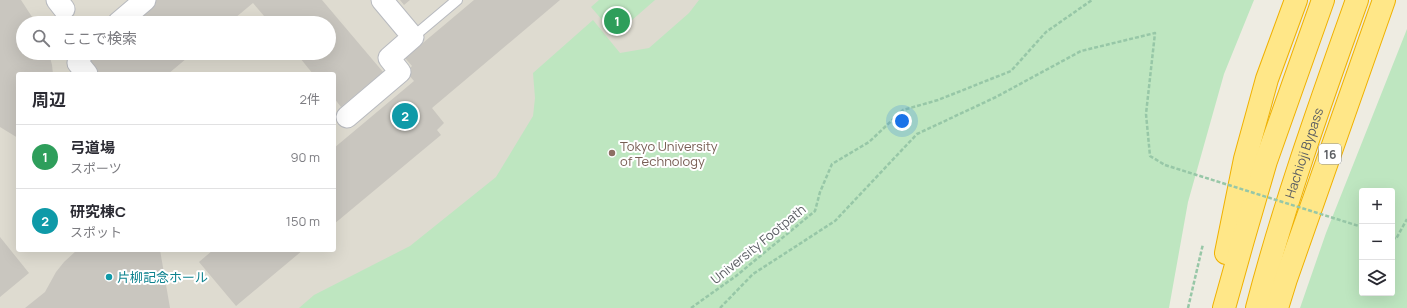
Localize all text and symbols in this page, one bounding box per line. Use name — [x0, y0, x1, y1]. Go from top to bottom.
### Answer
pin: 1 — [604, 6, 630, 36]
search box — [16, 16, 336, 60]
icon: search — [30, 27, 52, 49]
text: ここで検索 — [62, 28, 137, 49]
text: 周辺 — [32, 88, 66, 111]
text: 2件 — [300, 90, 320, 108]
pin: 2 — [392, 101, 418, 131]
street label: Hachioji Bypass — [1280, 105, 1327, 200]
your location — [892, 111, 912, 131]
text: 弓道場 — [70, 137, 115, 158]
place label: Tokyo University of Technology — [620, 137, 718, 170]
road number: 16 — [1319, 144, 1341, 164]
text: 1 — [42, 148, 48, 166]
text: 90 m — [290, 148, 320, 166]
marker: Tokyo University of Technology — [607, 148, 617, 158]
text: スポーツ — [70, 159, 122, 177]
map controls — [1359, 188, 1395, 296]
button: + — [1359, 188, 1395, 224]
street label: University Footpath — [707, 200, 809, 288]
text: 研究棟C — [70, 201, 126, 222]
text: 2 — [41, 212, 49, 230]
text: 150 m — [286, 212, 320, 230]
text: スポット — [70, 223, 122, 241]
button: − — [1359, 224, 1395, 260]
button: layers — [1359, 260, 1395, 296]
place label: 片柳記念ホール — [117, 268, 208, 286]
marker: 片柳記念ホール — [104, 272, 114, 282]

